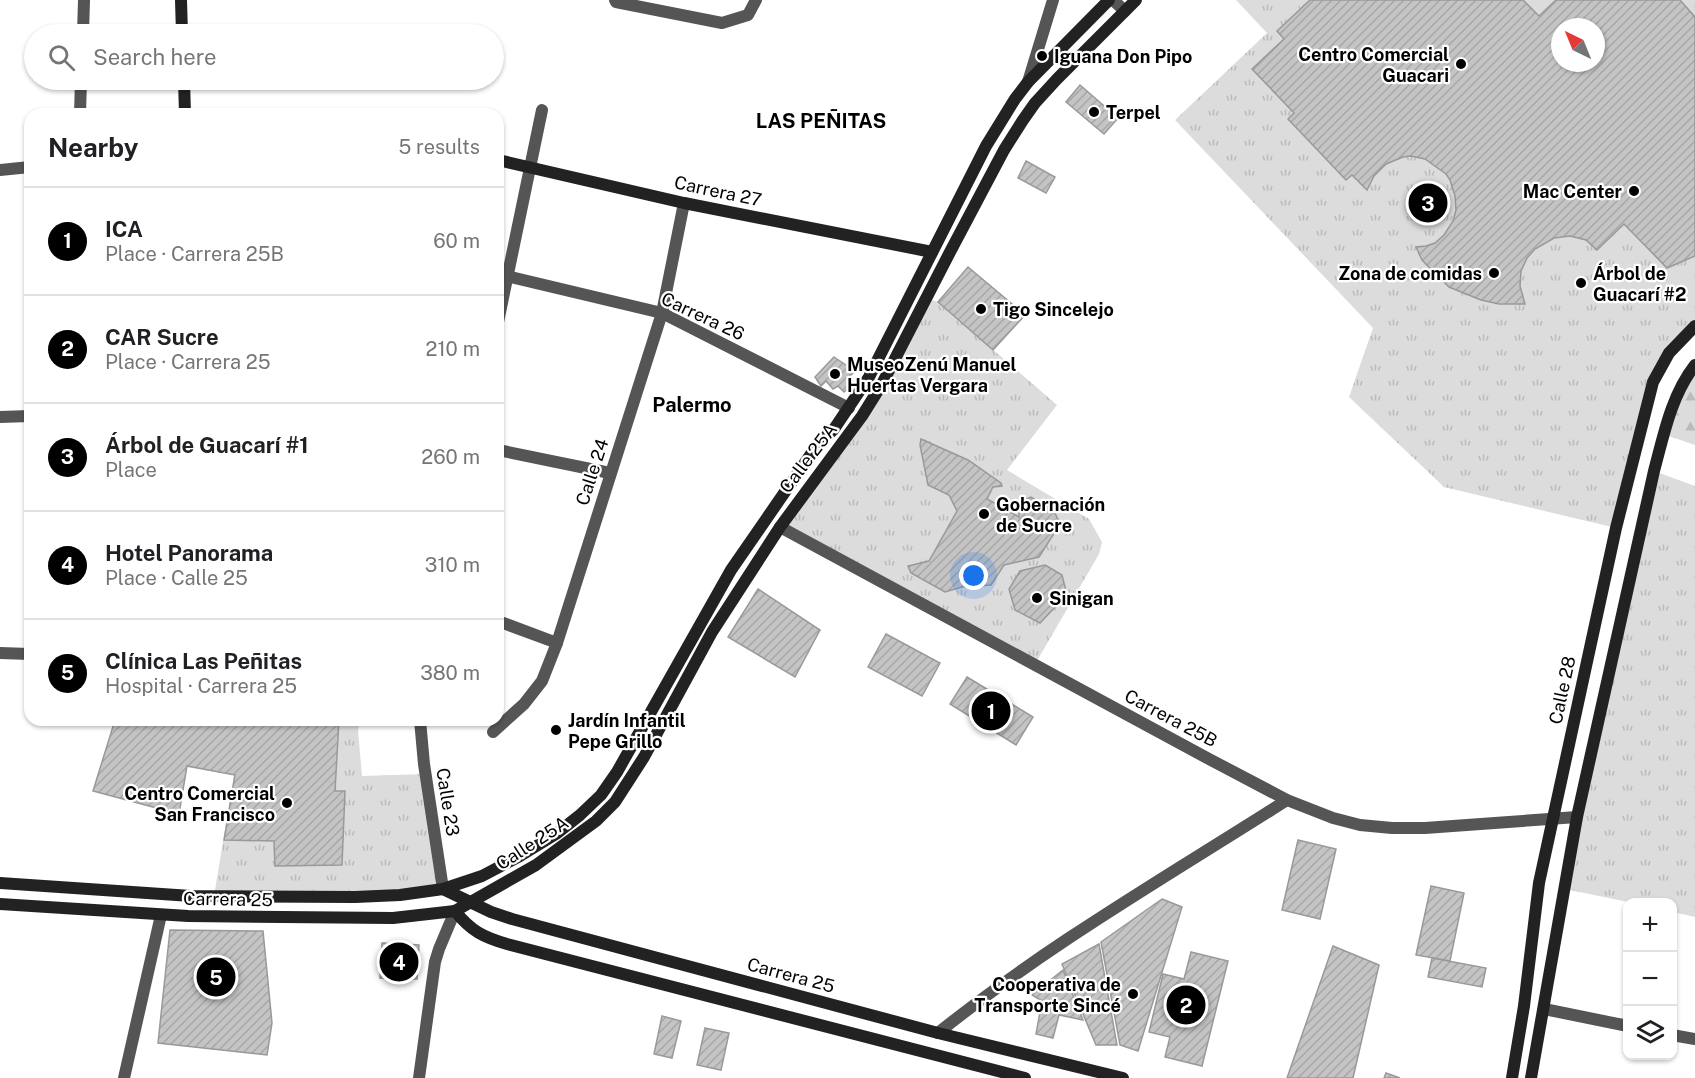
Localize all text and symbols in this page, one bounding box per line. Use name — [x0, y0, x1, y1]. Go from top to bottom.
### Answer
north arrow — [1551, 18, 1605, 72]
search box — [24, 24, 504, 90]
icon: search — [45, 41, 78, 74]
text: Search here — [93, 44, 217, 70]
place label: Centro Comercial Guacari — [1298, 44, 1449, 86]
place label: Iguana Don Pipo — [1054, 46, 1192, 67]
marker: Iguana Don Pipo — [1035, 49, 1049, 63]
marker: Centro Comercial Guacari — [1454, 57, 1468, 71]
place label: Terpel — [1106, 102, 1161, 123]
marker: Terpel — [1087, 105, 1101, 119]
district label: LAS PEÑITAS — [756, 108, 886, 133]
text: Nearby — [48, 132, 138, 163]
text: 5 results — [398, 135, 480, 159]
street label: Carrera 27 — [672, 171, 764, 211]
pin: 3 — [1408, 180, 1448, 226]
place label: Mac Center — [1523, 181, 1623, 202]
marker: Mac Center — [1627, 184, 1641, 198]
text: ICA — [105, 216, 143, 242]
text: 1 — [63, 229, 72, 253]
text: 60 m — [433, 229, 480, 253]
text: Place · Carrera 25B — [105, 242, 284, 266]
place label: Árbol de Guacarí #2 — [1593, 262, 1686, 305]
place label: Zona de comidas — [1338, 263, 1482, 284]
marker: Zona de comidas — [1487, 266, 1501, 280]
marker: Árbol de Guacarí #2 — [1574, 276, 1588, 290]
street label: Carrera 26 — [658, 288, 748, 344]
place label: Tigo Sincelejo — [993, 299, 1114, 320]
marker: Tigo Sincelejo — [974, 302, 988, 316]
text: CAR Sucre — [105, 324, 219, 350]
text: 2 — [61, 337, 74, 361]
text: 210 m — [426, 337, 480, 361]
text: Place · Carrera 25 — [105, 350, 271, 374]
place label: MuseoZenú Manuel Huertas Vergara — [847, 354, 1017, 396]
marker: MuseoZenú Manuel Huertas Vergara — [828, 367, 842, 381]
district label: Palermo — [652, 393, 732, 417]
street label: Calle 25A — [775, 419, 841, 497]
text: Árbol de Guacarí #1 — [105, 432, 309, 458]
street label: Calle 24 — [571, 436, 613, 508]
text: 3 — [61, 445, 74, 469]
text: 260 m — [421, 445, 480, 469]
text: Place — [105, 458, 157, 482]
place label: Gobernación de Sucre — [996, 494, 1105, 536]
marker: Gobernación de Sucre — [977, 507, 991, 521]
text: Hotel Panorama — [105, 540, 273, 566]
text: 4 — [61, 553, 74, 577]
text: 310 m — [425, 553, 480, 577]
your location — [959, 561, 988, 590]
text: Place · Calle 25 — [105, 566, 248, 590]
place label: Sinigan — [1049, 588, 1114, 609]
marker: Sinigan — [1030, 591, 1044, 605]
text: Clínica Las Peñitas — [105, 648, 302, 674]
street label: Calle 28 — [1545, 654, 1579, 726]
text: 5 — [61, 661, 74, 685]
text: 380 m — [420, 661, 480, 685]
text: Hospital · Carrera 25 — [105, 674, 297, 698]
street label: Carrera 25B — [1121, 685, 1221, 751]
pin: 1 — [972, 688, 1010, 734]
place label: Jardín Infantil Pepe Grillo — [568, 710, 686, 752]
marker: Jardín Infantil Pepe Grillo — [549, 723, 563, 737]
street label: Calle 23 — [432, 766, 464, 838]
place label: Centro Comercial San Francisco — [124, 783, 275, 825]
marker: Centro Comercial San Francisco — [280, 796, 294, 810]
street label: Calle 25A — [492, 812, 572, 874]
street label: Carrera 25 — [183, 888, 273, 910]
map controls — [1623, 898, 1677, 1060]
button: + — [1623, 898, 1677, 952]
pin: 4 — [380, 940, 418, 984]
button: − — [1623, 952, 1677, 1006]
street label: Carrera 25 — [745, 953, 837, 997]
pin: 5 — [196, 954, 236, 1000]
place label: Cooperativa de Transporte Sincé — [974, 974, 1121, 1016]
pin: 2 — [1166, 982, 1206, 1028]
marker: Cooperativa de Transporte Sincé — [1126, 987, 1140, 1001]
button: layers — [1623, 1006, 1677, 1060]

